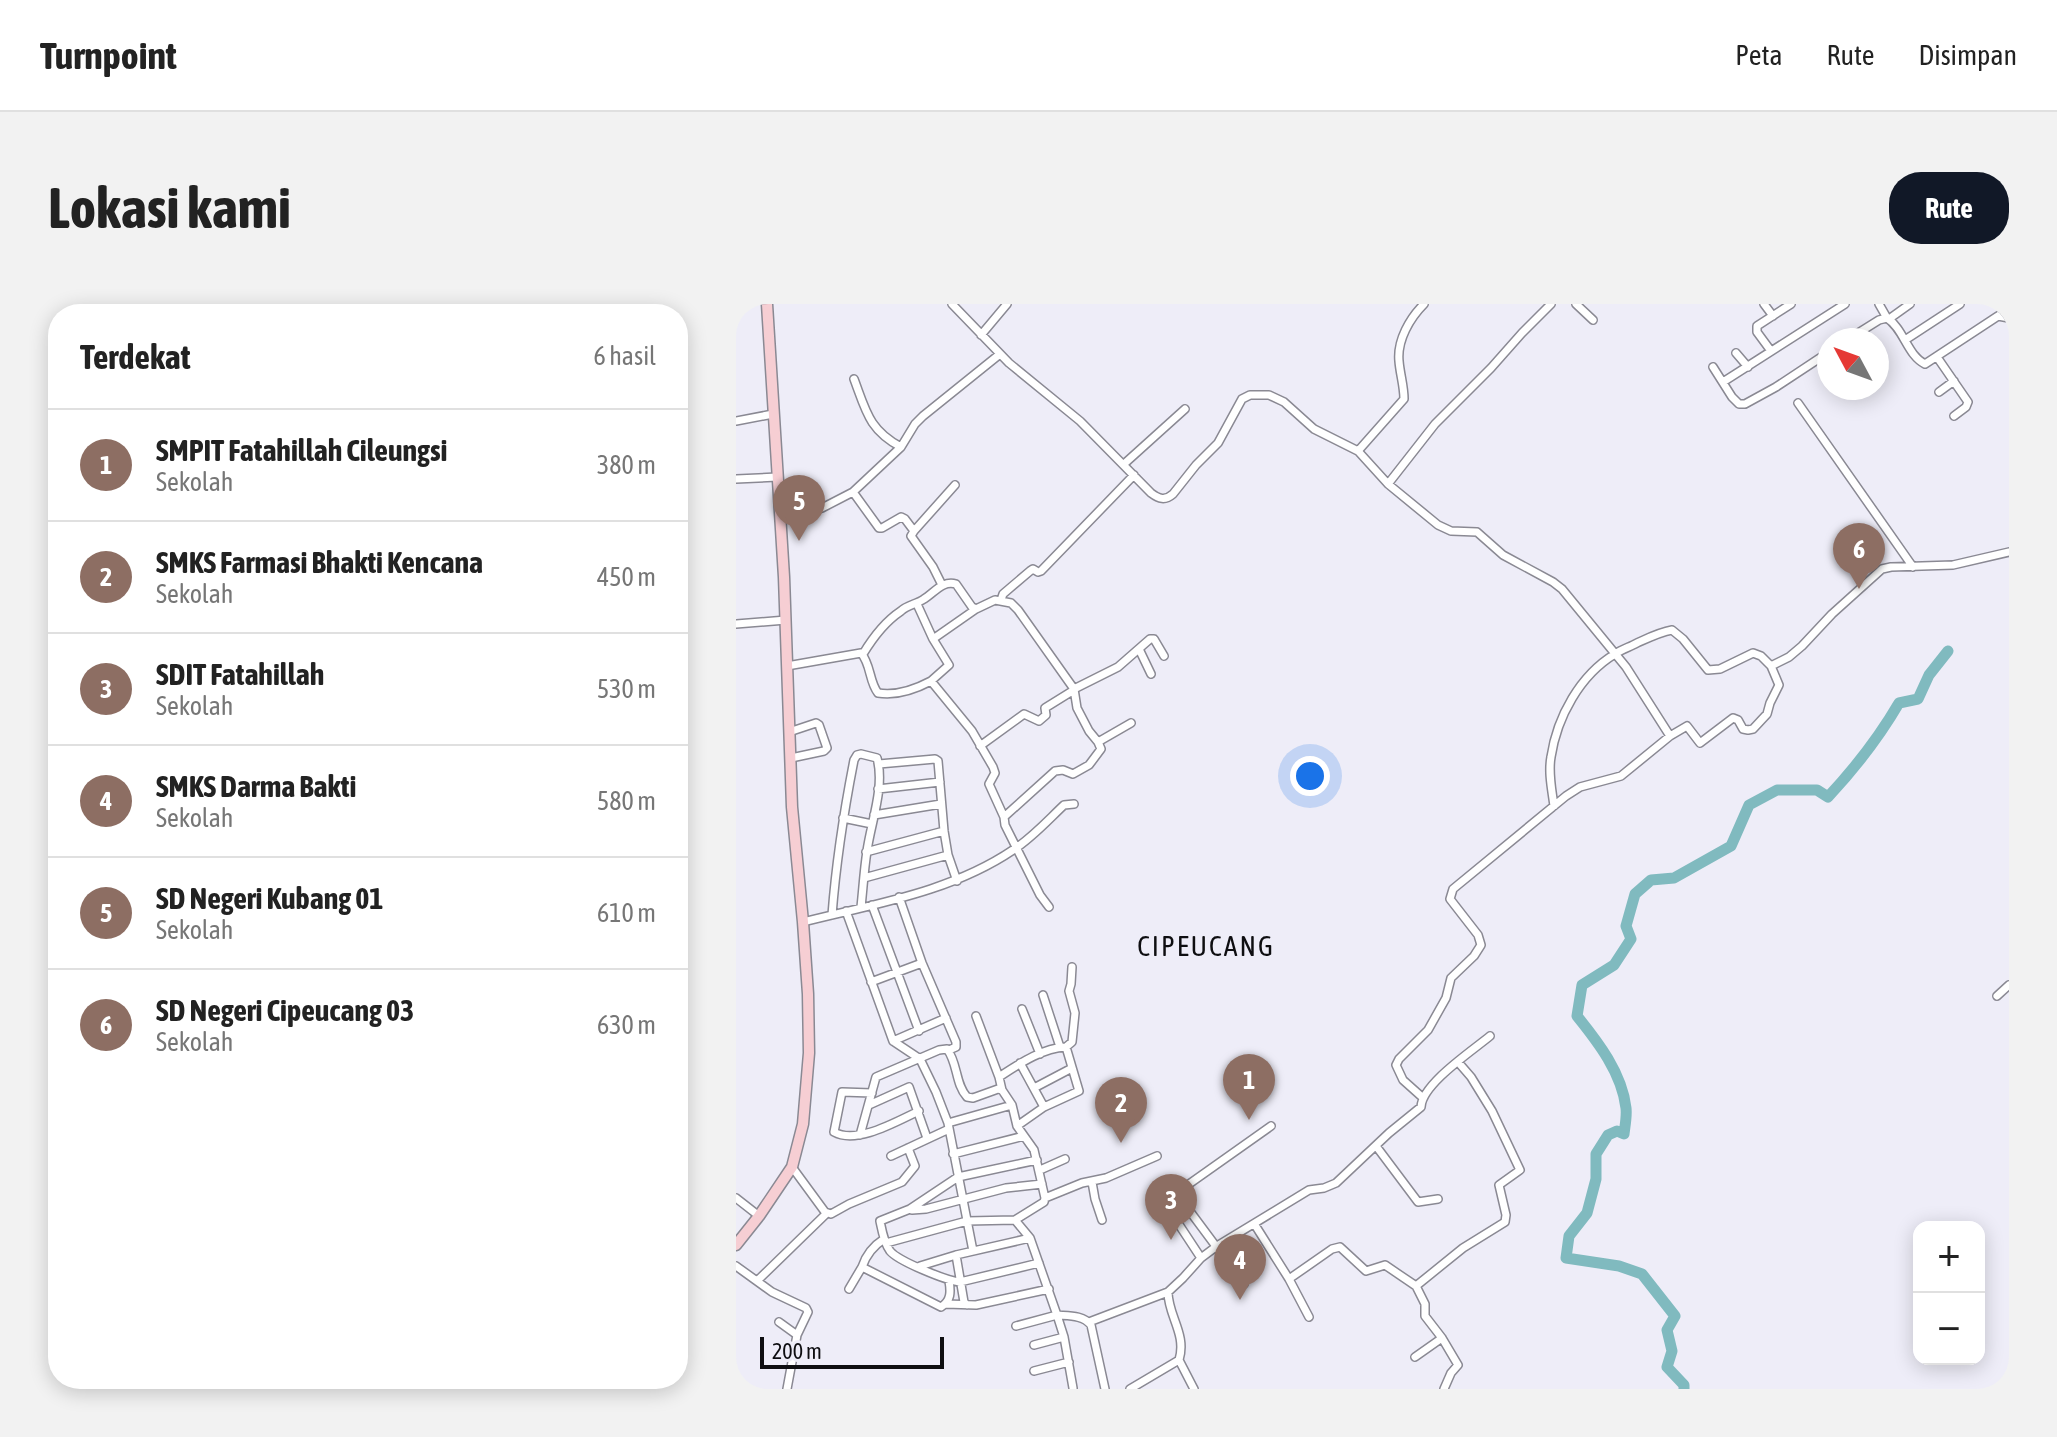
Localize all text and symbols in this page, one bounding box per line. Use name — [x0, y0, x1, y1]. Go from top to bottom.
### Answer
text: Turnpoint — [40, 34, 177, 77]
text: Peta — [1735, 39, 1782, 71]
text: Rute — [1826, 39, 1875, 71]
text: Disimpan — [1919, 39, 2017, 71]
button: Rute — [1889, 172, 2009, 244]
text: Lokasi kami — [48, 176, 291, 240]
north arrow — [1817, 328, 1889, 400]
text: Terdekat — [80, 337, 190, 376]
text: 6 hasil — [593, 341, 656, 371]
text: SMPIT Fatahillah Cileungsi — [156, 433, 447, 467]
text: 1 — [100, 450, 112, 480]
text: 380 m — [597, 450, 656, 480]
text: Sekolah — [156, 467, 233, 497]
pin: 5 — [773, 475, 825, 541]
pin: 6 — [1833, 523, 1885, 589]
text: SMKS Farmasi Bhakti Kencana — [156, 545, 483, 579]
text: 2 — [100, 562, 112, 592]
text: 450 m — [597, 562, 656, 592]
text: Sekolah — [156, 579, 233, 609]
text: SDIT Fatahillah — [156, 657, 324, 691]
text: 3 — [100, 674, 112, 704]
text: 530 m — [597, 674, 656, 704]
text: Sekolah — [156, 691, 233, 721]
your location — [1290, 756, 1330, 796]
text: SMKS Darma Bakti — [156, 769, 356, 803]
text: 4 — [100, 786, 112, 816]
text: 580 m — [597, 786, 656, 816]
text: Sekolah — [156, 803, 233, 833]
text: SD Negeri Kubang 01 — [156, 881, 383, 915]
text: 5 — [100, 898, 112, 928]
text: 610 m — [597, 898, 656, 928]
text: Sekolah — [156, 915, 233, 945]
district label: CIPEUCANG — [1137, 930, 1275, 962]
text: SD Negeri Cipeucang 03 — [156, 993, 414, 1027]
text: 6 — [100, 1010, 112, 1040]
text: 630 m — [597, 1010, 656, 1040]
text: Sekolah — [156, 1027, 233, 1057]
pin: 1 — [1223, 1054, 1275, 1120]
pin: 2 — [1095, 1077, 1147, 1143]
pin: 3 — [1145, 1174, 1197, 1240]
map controls — [1913, 1221, 1985, 1365]
button: + — [1913, 1221, 1985, 1293]
pin: 4 — [1214, 1234, 1266, 1300]
button: − — [1913, 1293, 1985, 1365]
scale bar — [760, 1333, 944, 1369]
text: 200 m — [772, 1338, 822, 1364]

